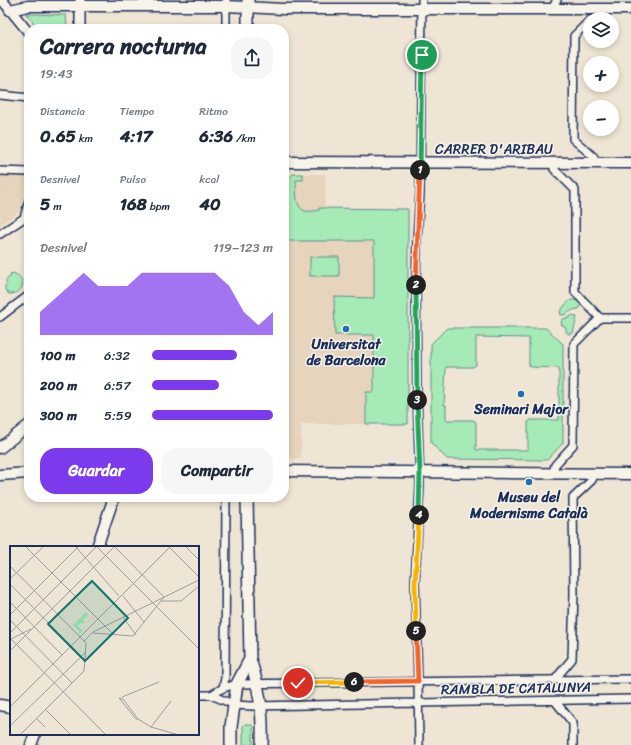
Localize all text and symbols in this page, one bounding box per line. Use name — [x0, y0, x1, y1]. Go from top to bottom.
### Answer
map controls — [583, 12, 619, 136]
button: layers — [583, 12, 619, 48]
text: Carrera nocturna — [40, 27, 207, 66]
button: share — [231, 37, 273, 79]
pin — [405, 38, 439, 72]
icon: arrive — [411, 44, 433, 66]
button: + — [583, 56, 619, 92]
text: 19:43 — [40, 62, 73, 85]
button: − — [583, 100, 619, 136]
text: Distancia — [40, 102, 85, 121]
text: Tiempo — [120, 102, 154, 121]
text: Ritmo — [199, 102, 228, 121]
text: 0.65 — [40, 121, 76, 151]
text: 4:17 — [120, 121, 152, 151]
text: 6:36 — [199, 121, 233, 151]
text: km — [76, 129, 93, 148]
text: /km — [233, 129, 256, 148]
street label: CARRER D'ARIBAU — [435, 137, 553, 162]
pin: 1 — [410, 160, 430, 180]
text: 1 — [418, 160, 422, 179]
text: Desnivel — [40, 170, 80, 189]
text: Pulso — [120, 170, 146, 189]
text: kcal — [199, 170, 219, 189]
text: 5 — [40, 189, 50, 219]
text: 168 — [120, 189, 147, 219]
text: 40 — [199, 189, 221, 219]
text: m — [50, 197, 62, 216]
text: bpm — [147, 197, 170, 216]
text: Desnivel — [40, 236, 87, 259]
text: 119–123 m — [213, 236, 273, 259]
pin: 2 — [406, 275, 426, 295]
text: 2 — [413, 275, 419, 294]
marker: Universitat de Barcelona — [341, 324, 351, 334]
place label: Universitat de Barcelona — [306, 332, 387, 373]
text: 100 m — [40, 344, 75, 367]
text: 6:32 — [104, 344, 130, 367]
text: 200 m — [40, 374, 77, 397]
text: 6:57 — [104, 374, 131, 397]
marker: Seminari Major — [516, 389, 526, 399]
pin: 3 — [407, 390, 427, 410]
text: 3 — [414, 390, 420, 409]
place label: Seminari Major — [473, 397, 569, 422]
text: 300 m — [40, 404, 77, 427]
text: 5:59 — [104, 404, 132, 427]
button: Guardar — [40, 448, 153, 494]
button: Compartir — [161, 448, 273, 494]
marker: Museu del Modernisme Català — [524, 477, 534, 487]
place label: Museu del Modernisme Català — [469, 485, 588, 526]
pin: 4 — [409, 505, 429, 525]
text: 4 — [416, 505, 422, 524]
inset map — [10, 546, 199, 735]
pin: 5 — [406, 621, 426, 641]
text: 5 — [413, 621, 419, 640]
pin — [281, 666, 315, 700]
icon: check — [287, 672, 309, 694]
pin: 6 — [344, 672, 364, 692]
text: 6 — [351, 672, 357, 691]
street label: RAMBLA DE CATALUNYA — [441, 675, 591, 702]

